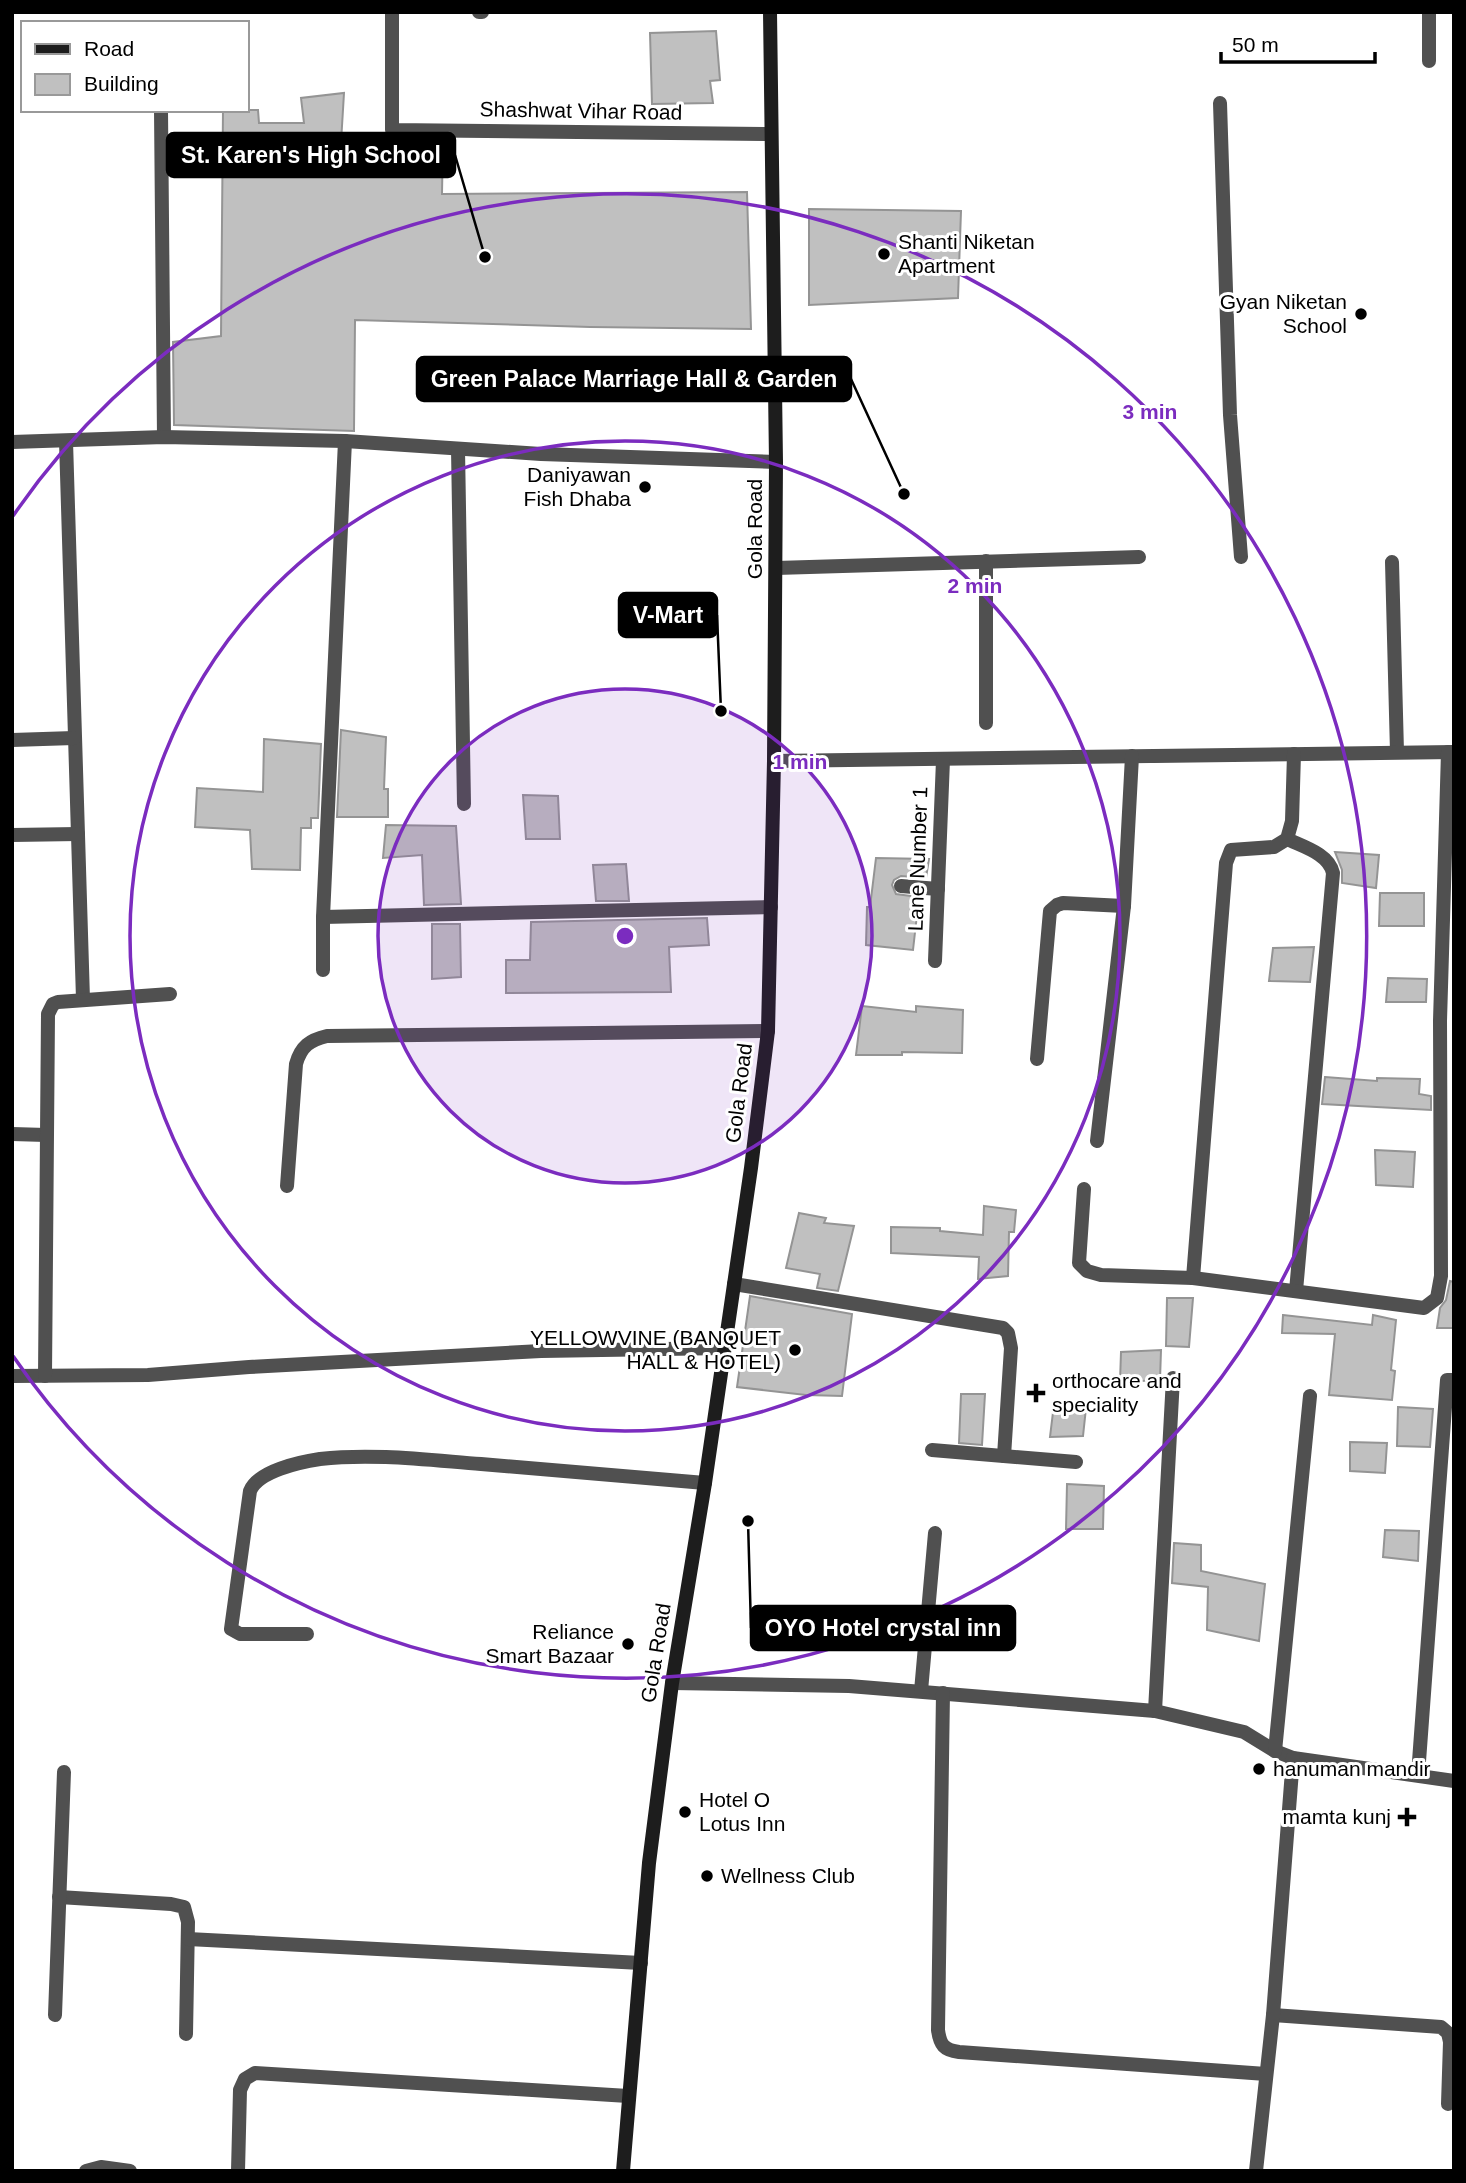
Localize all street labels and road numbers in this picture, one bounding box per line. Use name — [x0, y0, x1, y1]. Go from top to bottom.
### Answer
street label: Shashwat Vihar Road — [479, 97, 683, 124]
street label: Gola Road — [743, 479, 766, 579]
street label: Lane Number 1 — [903, 786, 932, 932]
street label: Gola Road — [721, 1042, 756, 1144]
street label: Gola Road — [636, 1602, 675, 1704]

